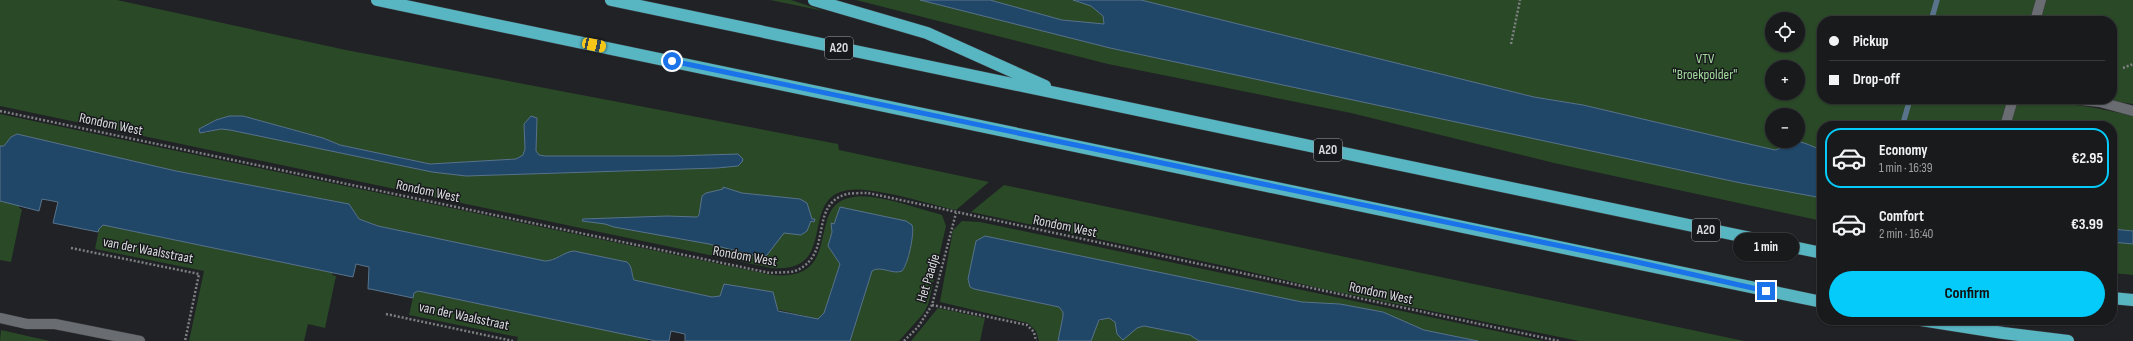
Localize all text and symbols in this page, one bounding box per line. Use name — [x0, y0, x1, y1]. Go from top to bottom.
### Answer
map controls — [1765, 12, 1805, 148]
button: locate — [1765, 12, 1805, 52]
text: Pickup — [1853, 32, 1889, 51]
car — [581, 37, 607, 53]
road number: A20 — [825, 37, 853, 59]
park label: VTV "Broekpolder" — [1673, 50, 1737, 83]
route start — [663, 52, 681, 70]
button: + — [1765, 60, 1805, 100]
text: Drop-off — [1853, 70, 1900, 89]
button: − — [1765, 108, 1805, 148]
street label: Rondom West — [78, 109, 144, 139]
road number: A20 — [1314, 139, 1342, 161]
icon: car — [1831, 140, 1867, 176]
text: Economy — [1879, 141, 1928, 160]
text: €2.95 — [2072, 149, 2103, 168]
text: 1 min · 16:39 — [1879, 160, 1933, 176]
street label: Rondom West — [395, 176, 461, 206]
icon: car — [1831, 206, 1867, 242]
text: Comfort — [1879, 207, 1924, 226]
street label: Rondom West — [1032, 211, 1098, 241]
text: €3.99 — [2071, 215, 2103, 234]
road number: A20 — [1692, 219, 1720, 241]
text: 2 min · 16:40 — [1879, 226, 1933, 242]
street label: van der Waalsstraat — [101, 233, 195, 267]
callout: 1 min — [1733, 233, 1799, 261]
text: 1 min — [1754, 239, 1778, 255]
street label: Rondom West — [712, 242, 778, 270]
street label: Het Paadje — [913, 252, 943, 304]
button: Confirm — [1829, 271, 2105, 317]
street label: Rondom West — [1348, 278, 1414, 308]
route end — [1757, 282, 1775, 300]
street label: van der Waalsstraat — [417, 298, 511, 334]

